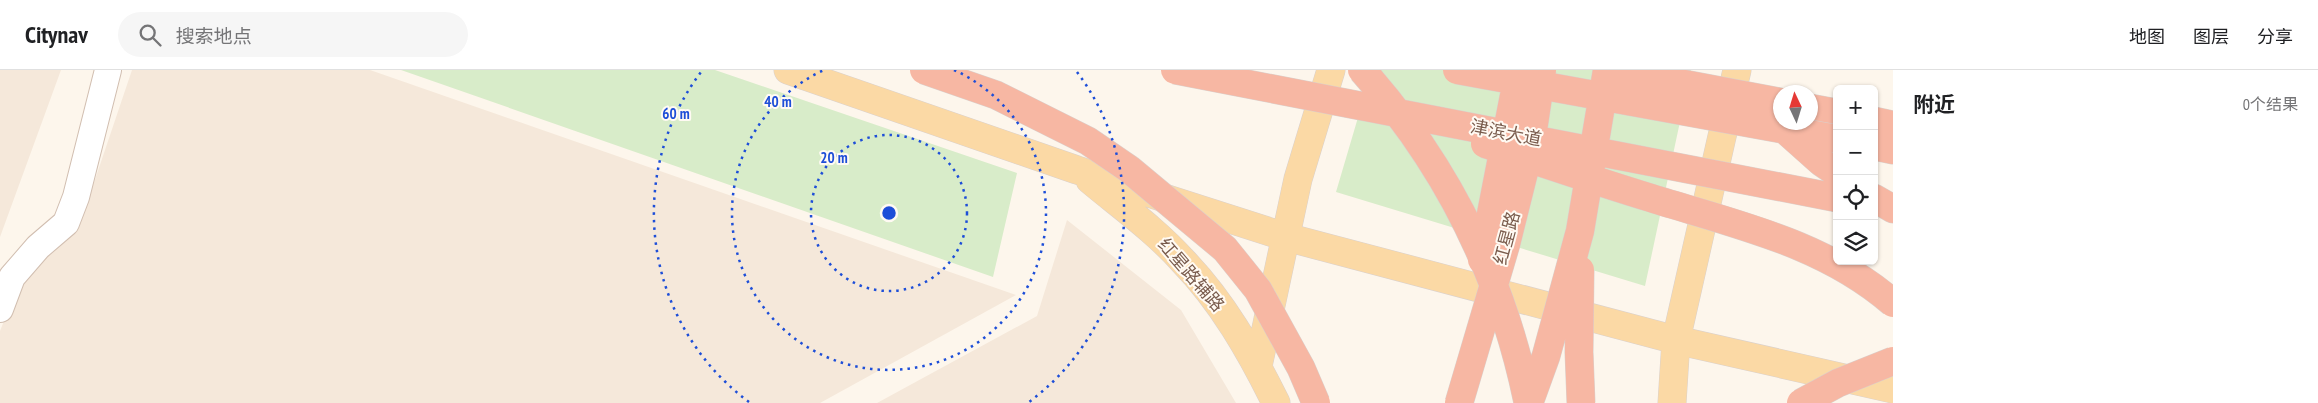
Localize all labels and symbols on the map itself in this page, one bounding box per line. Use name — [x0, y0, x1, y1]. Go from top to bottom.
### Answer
north arrow — [1773, 85, 1818, 130]
text: 40 m — [764, 92, 792, 111]
text: 60 m — [662, 104, 690, 123]
street label: 津滨大道 — [1469, 114, 1544, 151]
text: 20 m — [820, 148, 848, 167]
centre of rings — [880, 204, 898, 222]
street label: 红星路 — [1488, 209, 1525, 267]
street label: 红星路辅路 — [1153, 233, 1230, 316]

